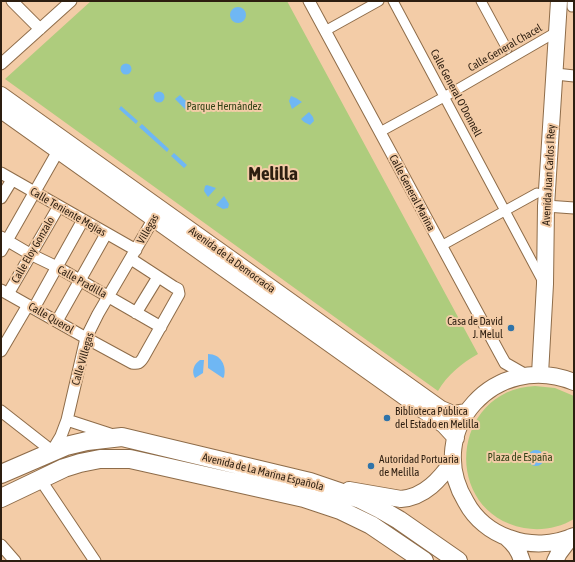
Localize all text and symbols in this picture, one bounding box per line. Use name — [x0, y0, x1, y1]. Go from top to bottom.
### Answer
street label: Calle General Chacel — [466, 21, 544, 75]
street label: Calle General O'Donnell — [427, 47, 485, 139]
park label: Parque Hernández — [186, 100, 262, 114]
street label: Avenida Juan Carlos I Rey — [540, 124, 558, 226]
street label: Calle General Marina — [386, 153, 438, 233]
district label: Melilla — [248, 163, 298, 185]
street label: Calle Teniente Mejias — [28, 185, 108, 239]
street label: Villegas — [134, 212, 162, 246]
street label: Calle Eloy Gonzalo — [9, 215, 57, 285]
street label: Avenida de la Democracia — [186, 224, 278, 296]
street label: Calle Pradilla — [55, 263, 109, 301]
street label: Calle Querol — [26, 300, 76, 336]
place label: Casa de David J. Melul — [447, 315, 503, 341]
marker: Casa de David J. Melul — [506, 323, 516, 333]
street label: Calle Villegas — [69, 331, 97, 387]
place label: Biblioteca Pública del Estado en Melilla — [395, 405, 479, 431]
marker: Biblioteca Pública del Estado en Melilla — [382, 413, 392, 423]
street label: Avenida de La Marina Española — [201, 451, 325, 493]
park label: Plaza de España — [487, 451, 553, 465]
place label: Autoridad Portuaria de Melilla — [379, 453, 459, 479]
marker: Autoridad Portuaria de Melilla — [366, 461, 376, 471]

